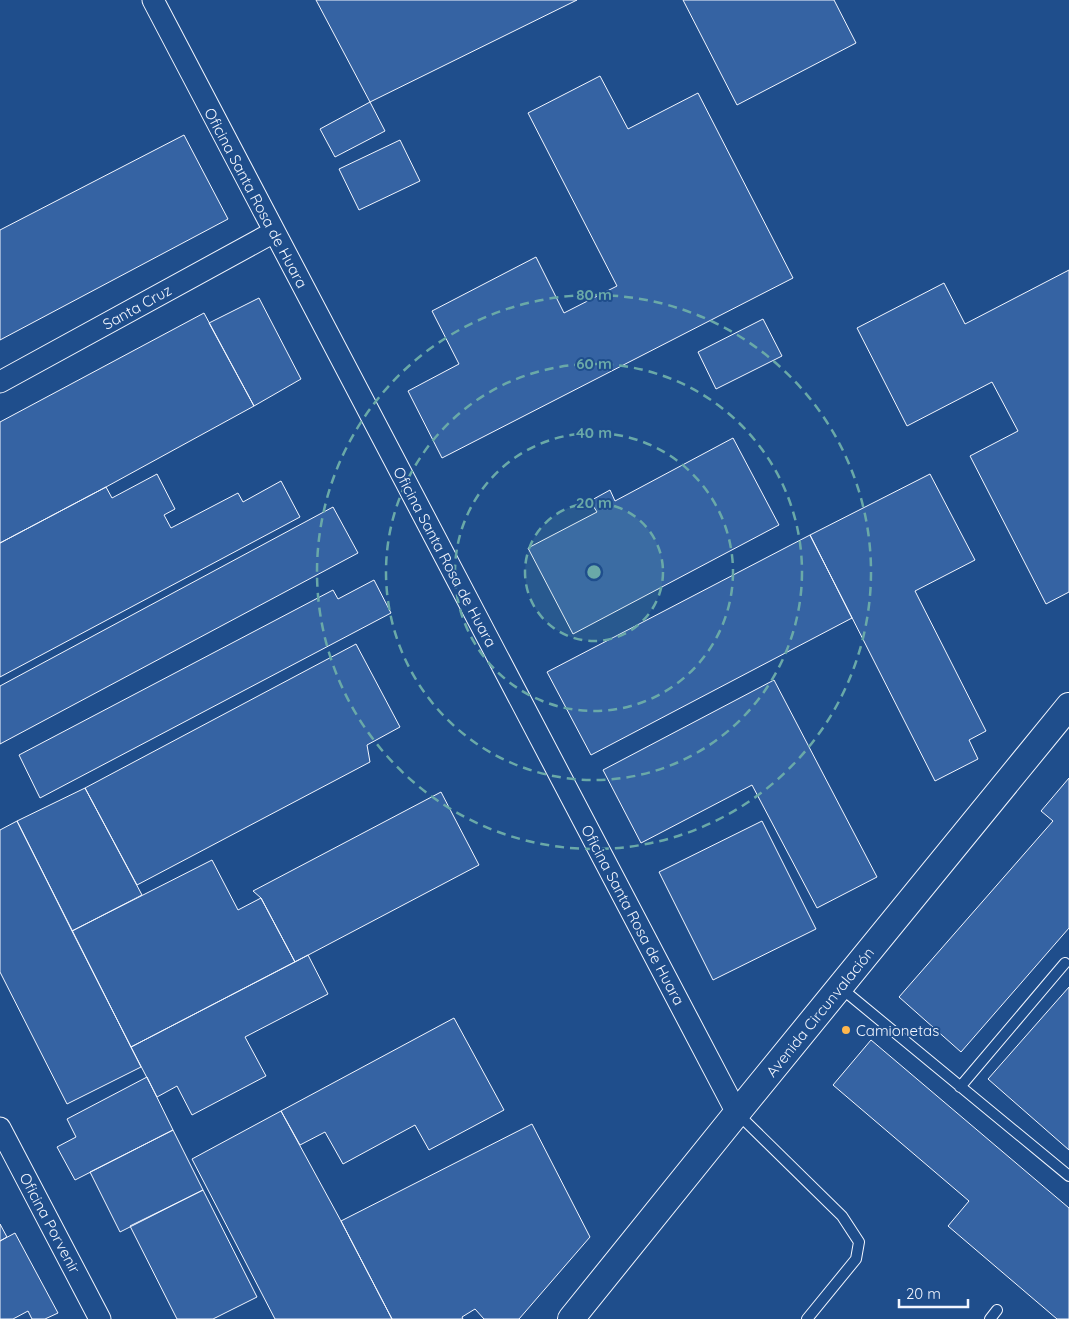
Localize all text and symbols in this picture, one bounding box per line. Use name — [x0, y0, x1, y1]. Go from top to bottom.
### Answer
street label: Oficina Santa Rosa de Huara — [200, 105, 312, 291]
street label: Santa Cruz — [99, 280, 175, 334]
text: 80 m — [576, 285, 612, 304]
text: 60 m — [576, 354, 612, 373]
text: 40 m — [576, 423, 612, 442]
street label: Oficina Santa Rosa de Huara — [389, 464, 501, 650]
text: 20 m — [576, 493, 612, 512]
centre of rings — [585, 563, 603, 581]
street label: Oficina Santa Rosa de Huara — [577, 822, 689, 1008]
street label: Avenida Circunvalación — [762, 943, 878, 1081]
place label: Camionetas — [856, 1021, 939, 1040]
marker: Camionetas — [840, 1024, 852, 1036]
street label: Oficina Porvenir — [15, 1169, 85, 1277]
scale bar — [899, 1276, 968, 1308]
text: 20 m — [906, 1284, 941, 1303]

